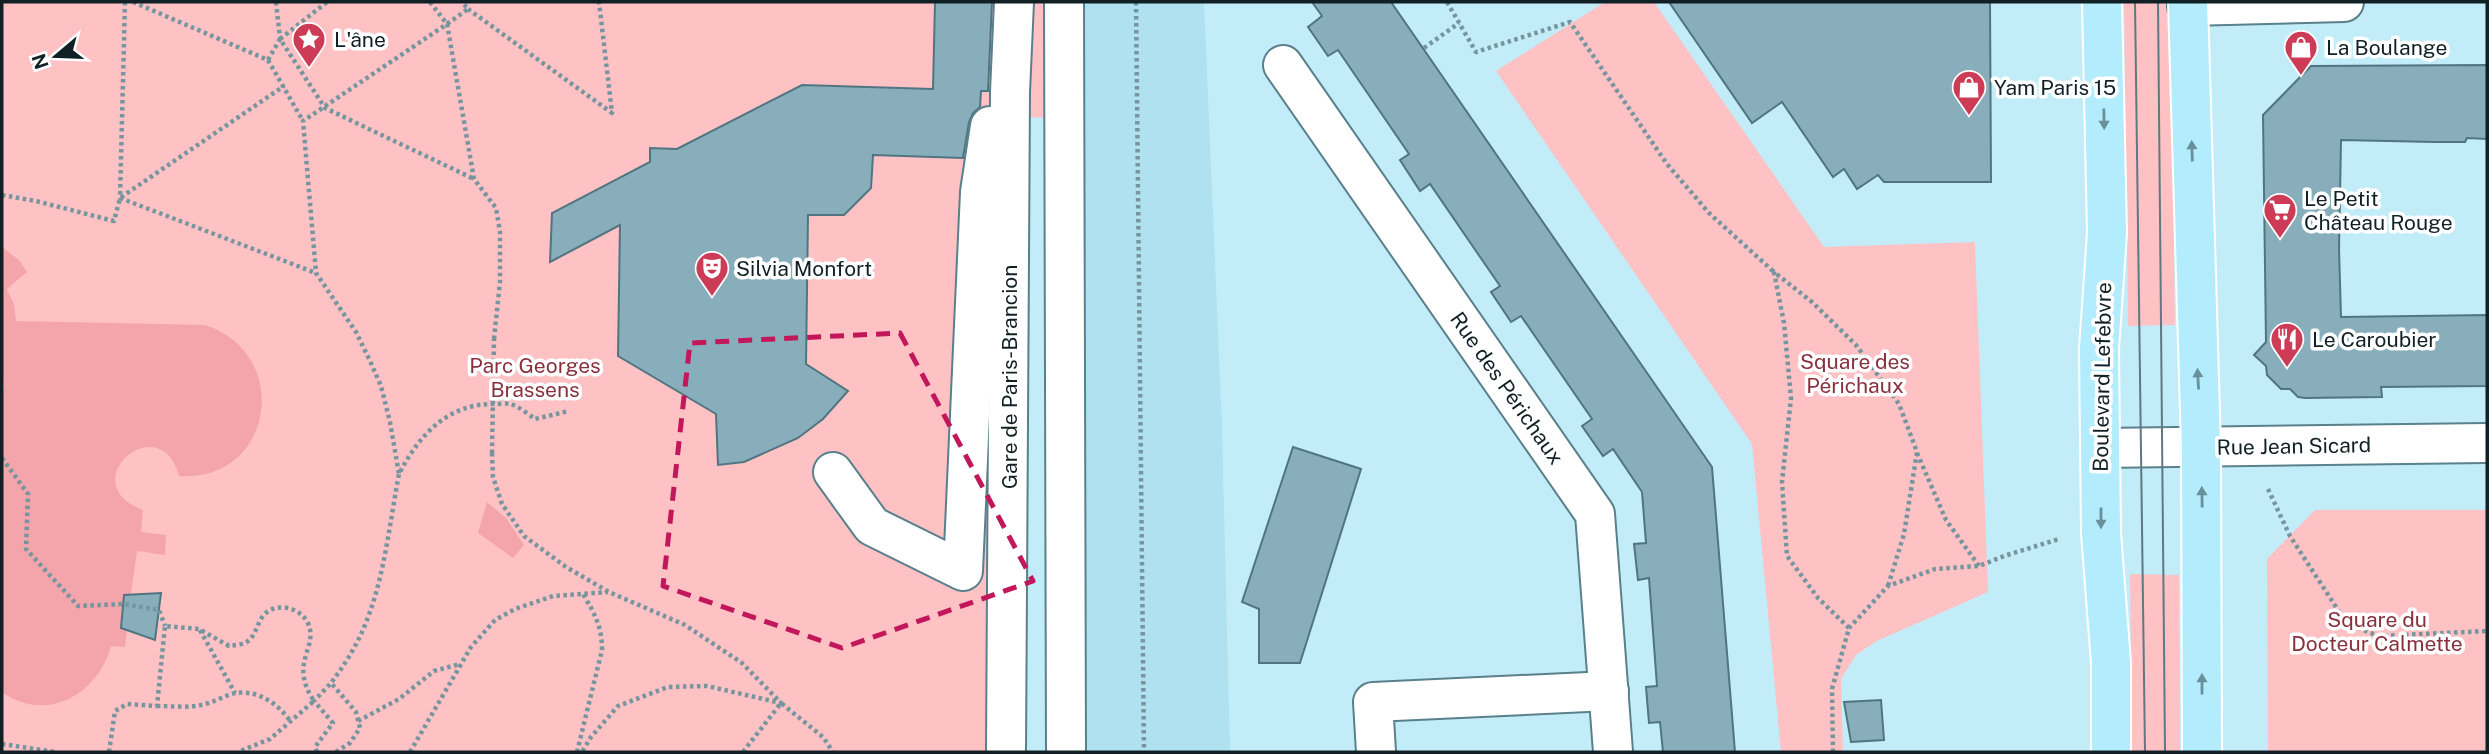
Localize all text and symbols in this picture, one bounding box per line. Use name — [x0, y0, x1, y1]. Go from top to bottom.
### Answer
place icon: L'âne — [290, 20, 328, 69]
north arrow — [21, 21, 91, 91]
place label: L'âne — [334, 27, 386, 52]
shop icon: La Boulange — [2282, 28, 2320, 77]
place label: La Boulange — [2326, 35, 2447, 60]
text: N — [27, 51, 53, 72]
shop icon: Yam Paris 15 — [1950, 68, 1988, 117]
place label: Yam Paris 15 — [1994, 75, 2116, 100]
one-way arrow — [2098, 108, 2110, 130]
one-way arrow — [2186, 140, 2197, 162]
place label: Le Petit Château Rouge — [2304, 186, 2453, 235]
supermarket icon: Le Petit Château Rouge — [2261, 191, 2299, 240]
theatre icon: Silvia Monfort — [693, 249, 731, 298]
place label: Silvia Monfort — [736, 256, 872, 281]
street label: Gare de Paris-Brancion — [997, 265, 1022, 489]
street label: Boulevard Lefebvre — [2088, 282, 2116, 472]
street label: Rue des Périchaux — [1445, 307, 1569, 469]
restaurant icon: Le Caroubier — [2268, 320, 2306, 369]
place label: Le Caroubier — [2312, 327, 2437, 352]
park label: Square des Périchaux — [1800, 349, 1910, 398]
park label: Parc Georges Brassens — [469, 353, 601, 402]
one-way arrow — [2193, 368, 2204, 390]
street label: Rue Jean Sicard — [2217, 432, 2371, 460]
one-way arrow — [2196, 486, 2208, 508]
one-way arrow — [2095, 507, 2107, 529]
park label: Square du Docteur Calmette — [2291, 607, 2463, 656]
one-way arrow — [2196, 673, 2208, 695]

